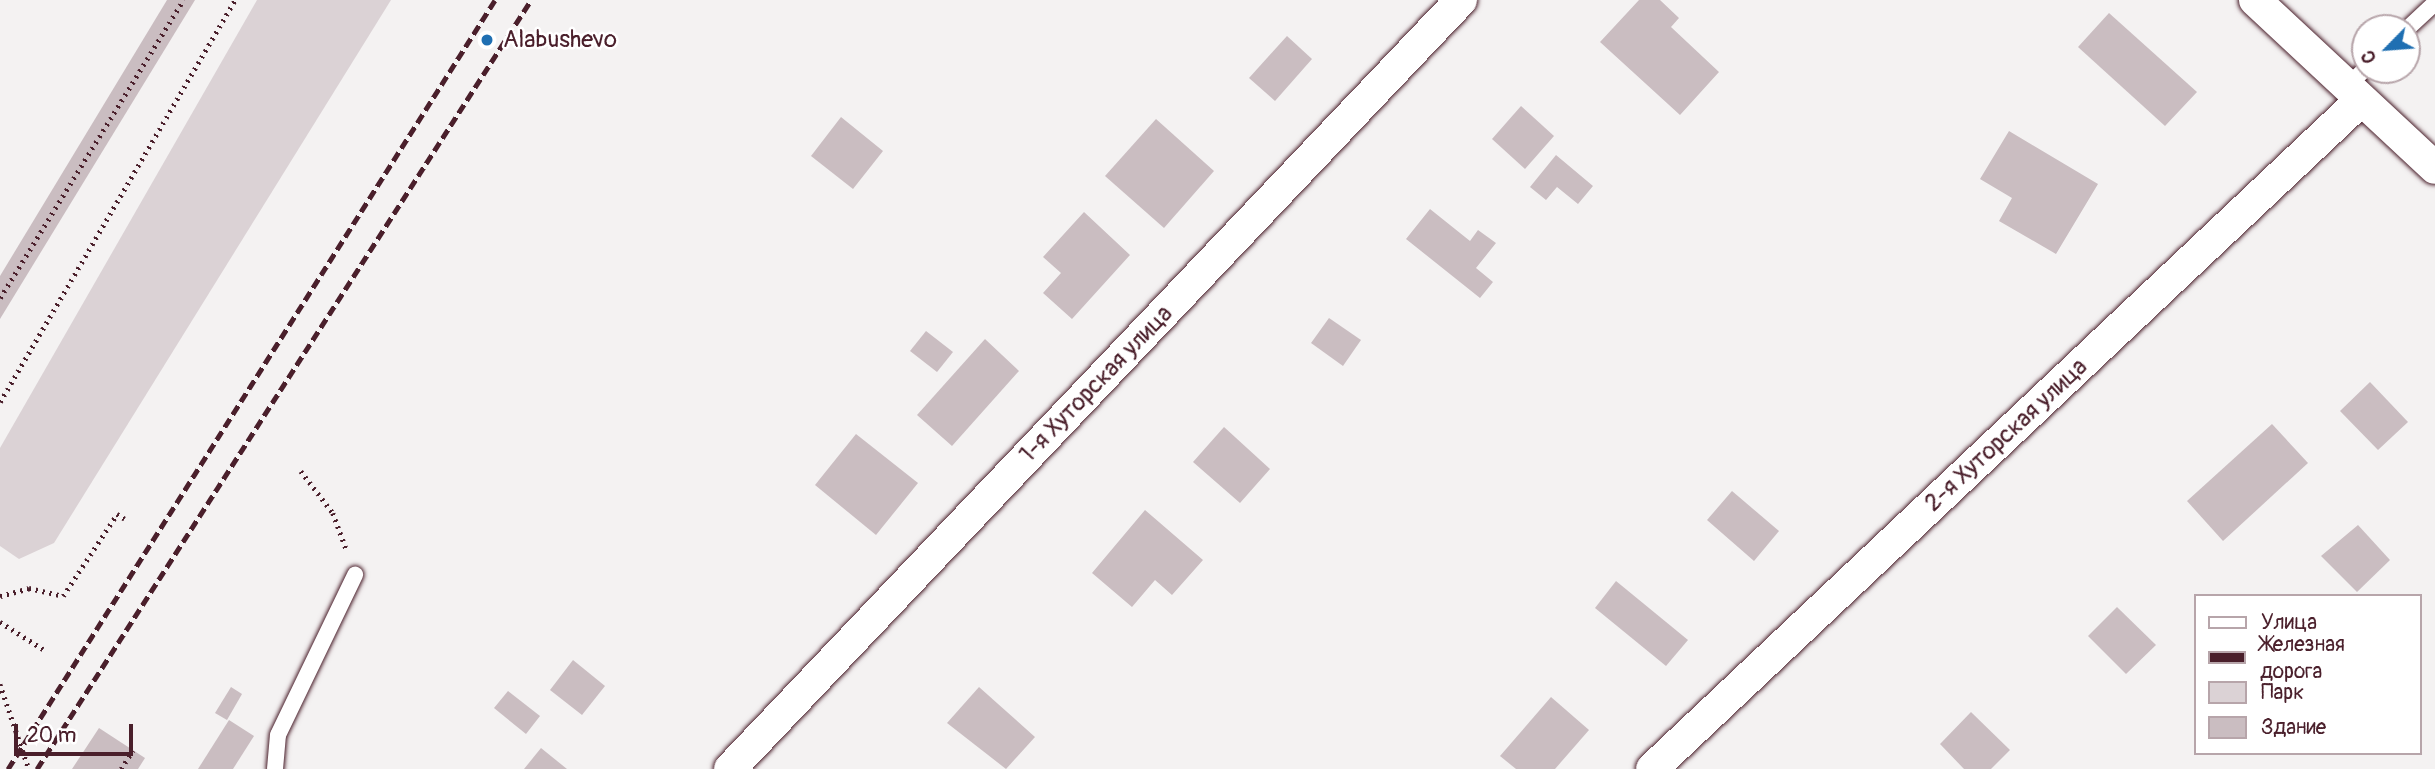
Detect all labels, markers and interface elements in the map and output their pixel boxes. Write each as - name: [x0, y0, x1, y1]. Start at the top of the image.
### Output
- north arrow: [2351, 14, 2421, 84]
- place label: Alabushevo: [503, 26, 617, 54]
- marker: Alabushevo: [477, 30, 497, 50]
- text: С: [2355, 47, 2382, 67]
- street label: 1-я Хуторская улица: [1014, 299, 1178, 469]
- street label: 2-я Хуторская улица: [1919, 352, 2093, 518]
- legend: [2194, 594, 2421, 755]
- text: Улица: [2261, 609, 2317, 636]
- text: Железная дорога: [2260, 631, 2345, 685]
- text: Парк: [2261, 679, 2304, 706]
- scale bar: [18, 710, 136, 754]
- text: Здание: [2261, 714, 2326, 741]
- text: 20 m: [27, 722, 76, 749]

